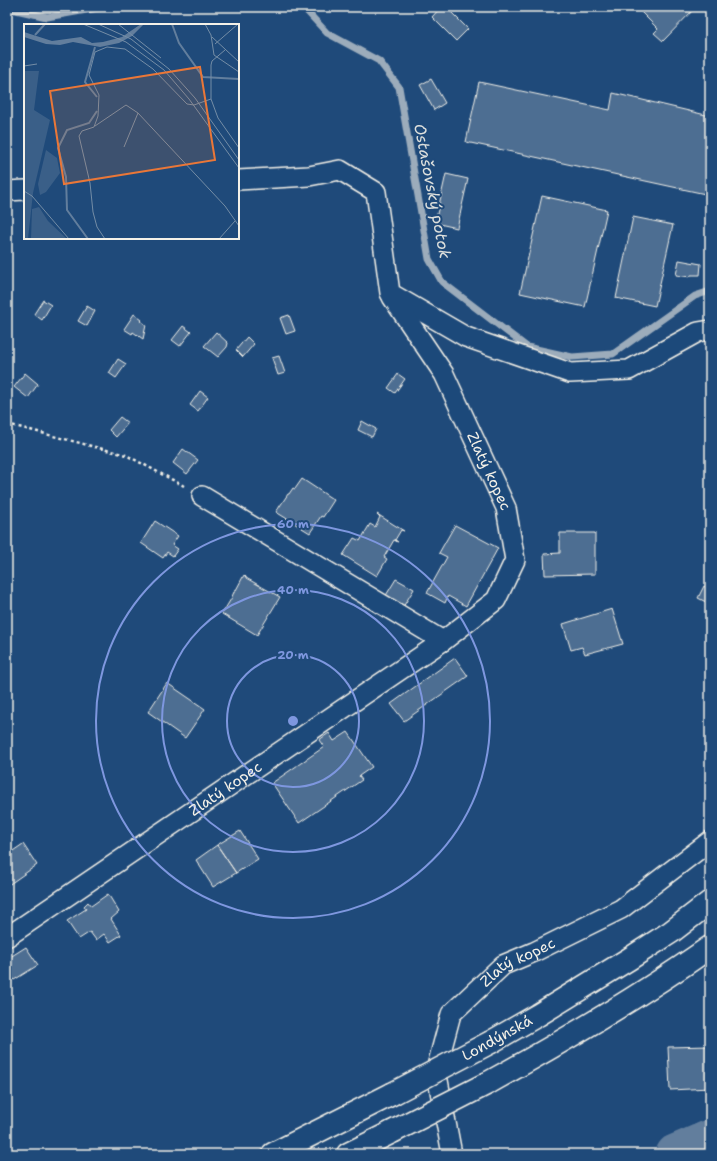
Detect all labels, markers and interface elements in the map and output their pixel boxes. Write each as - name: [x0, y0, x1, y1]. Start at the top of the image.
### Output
- inset map: [24, 24, 239, 239]
- water label: Ostašovský potok: [409, 122, 456, 260]
- street label: Zlatý kopec: [462, 429, 516, 514]
- text: 60 m: [277, 516, 309, 532]
- text: 40 m: [277, 582, 309, 598]
- text: 20 m: [277, 647, 309, 663]
- centre of rings: [286, 714, 300, 728]
- street label: Zlatý kopec: [185, 757, 266, 821]
- street label: Zlatý kopec: [476, 933, 559, 991]
- street label: Londýnská: [458, 1010, 536, 1066]

